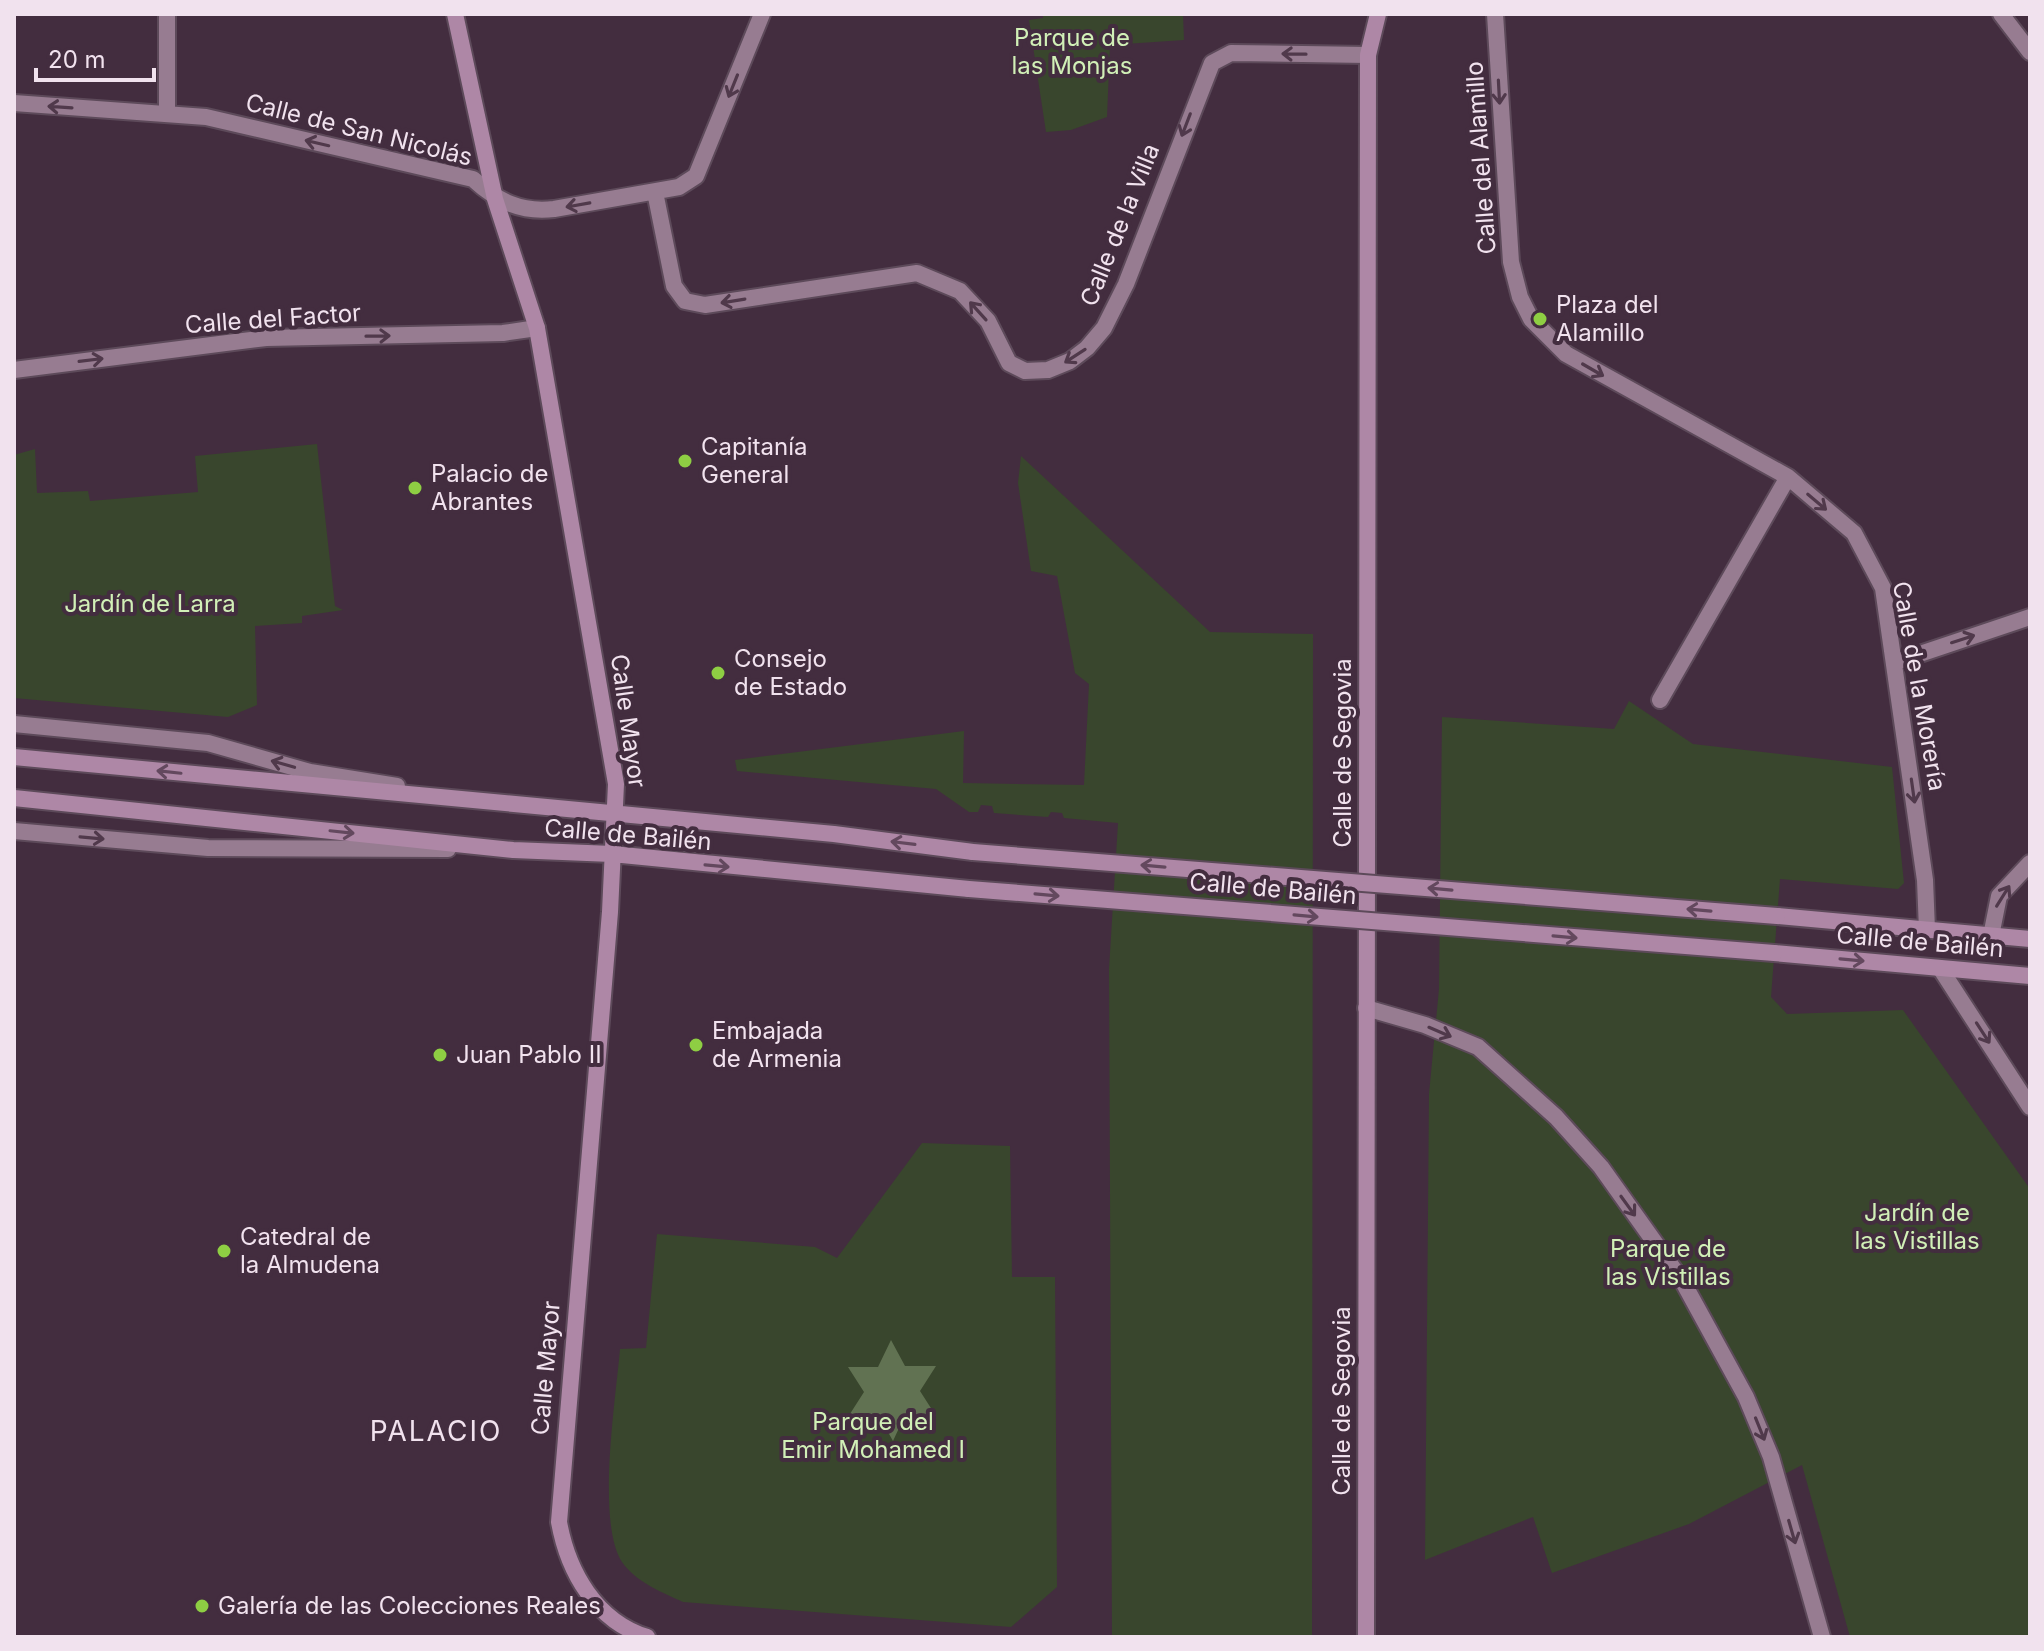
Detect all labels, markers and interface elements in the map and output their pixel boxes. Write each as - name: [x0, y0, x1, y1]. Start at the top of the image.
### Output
- park label: Parque de las Monjas: [1012, 23, 1132, 80]
- scale bar: [36, 32, 154, 82]
- text: 20 m: [48, 45, 106, 74]
- one-way arrow: [1281, 46, 1308, 62]
- street label: Calle del Alamillo: [1459, 61, 1502, 255]
- one-way arrow: [724, 73, 739, 98]
- one-way arrow: [1492, 78, 1507, 105]
- street label: Calle de San Nicolás: [243, 87, 475, 172]
- one-way arrow: [47, 99, 74, 114]
- one-way arrow: [1178, 112, 1192, 137]
- one-way arrow: [304, 135, 330, 150]
- street label: Calle de la Villa: [1074, 139, 1165, 310]
- one-way arrow: [566, 199, 592, 214]
- place label: Plaza del Alamillo: [1556, 290, 1659, 347]
- one-way arrow: [721, 294, 747, 309]
- street label: Calle del Factor: [184, 298, 362, 339]
- one-way arrow: [970, 302, 988, 322]
- marker: Plaza del Alamillo: [1531, 310, 1549, 328]
- one-way arrow: [364, 328, 391, 343]
- one-way arrow: [1064, 348, 1087, 364]
- one-way arrow: [77, 353, 104, 368]
- one-way arrow: [1581, 363, 1605, 378]
- place label: Capitanía General: [701, 432, 807, 489]
- marker: Capitanía General: [676, 452, 694, 470]
- place label: Palacio de Abrantes: [431, 459, 548, 516]
- marker: Palacio de Abrantes: [406, 479, 424, 497]
- one-way arrow: [1806, 493, 1827, 511]
- street label: Calle de la Morería: [1887, 579, 1952, 793]
- park label: Jardín de Larra: [64, 589, 236, 618]
- one-way arrow: [1950, 631, 1975, 646]
- place label: Consejo de Estado: [734, 644, 847, 701]
- street label: Calle Mayor: [605, 652, 652, 790]
- street label: Calle de Segovia: [1328, 658, 1357, 848]
- marker: Consejo de Estado: [709, 664, 727, 682]
- one-way arrow: [271, 756, 296, 770]
- one-way arrow: [156, 765, 183, 780]
- one-way arrow: [1906, 778, 1921, 803]
- street label: Calle de Bailén: [543, 813, 713, 856]
- one-way arrow: [328, 824, 355, 839]
- one-way arrow: [78, 830, 105, 845]
- one-way arrow: [891, 835, 916, 850]
- one-way arrow: [703, 858, 730, 873]
- one-way arrow: [1140, 858, 1167, 873]
- street label: Calle de Bailén: [1188, 867, 1358, 910]
- one-way arrow: [1427, 881, 1454, 896]
- one-way arrow: [1995, 885, 2011, 907]
- one-way arrow: [1033, 888, 1060, 903]
- one-way arrow: [1687, 902, 1713, 917]
- one-way arrow: [1292, 909, 1319, 924]
- street label: Calle de Bailén: [1835, 920, 2005, 963]
- one-way arrow: [1551, 929, 1578, 944]
- one-way arrow: [1838, 953, 1865, 968]
- place label: Embajada de Armenia: [712, 1016, 842, 1073]
- one-way arrow: [1974, 1022, 1991, 1044]
- one-way arrow: [1427, 1025, 1452, 1040]
- marker: Embajada de Armenia: [687, 1036, 705, 1054]
- place label: Juan Pablo II: [456, 1040, 602, 1069]
- marker: Juan Pablo II: [431, 1046, 449, 1064]
- one-way arrow: [1620, 1194, 1636, 1216]
- park label: Jardín de las Vistillas: [1854, 1198, 1980, 1255]
- place label: Catedral de la Almudena: [240, 1222, 380, 1279]
- park label: Parque de las Vistillas: [1605, 1234, 1731, 1291]
- marker: Catedral de la Almudena: [215, 1242, 233, 1260]
- street label: Calle Mayor: [525, 1300, 566, 1436]
- street label: Calle de Segovia: [1327, 1306, 1356, 1496]
- park label: Parque del Emir Mohamed I: [781, 1407, 965, 1464]
- district label: PALACIO: [370, 1414, 502, 1448]
- one-way arrow: [1754, 1416, 1768, 1441]
- one-way arrow: [1786, 1519, 1801, 1545]
- place label: Galería de las Colecciones Reales: [218, 1591, 601, 1620]
- marker: Galería de las Colecciones Reales: [193, 1597, 211, 1615]

